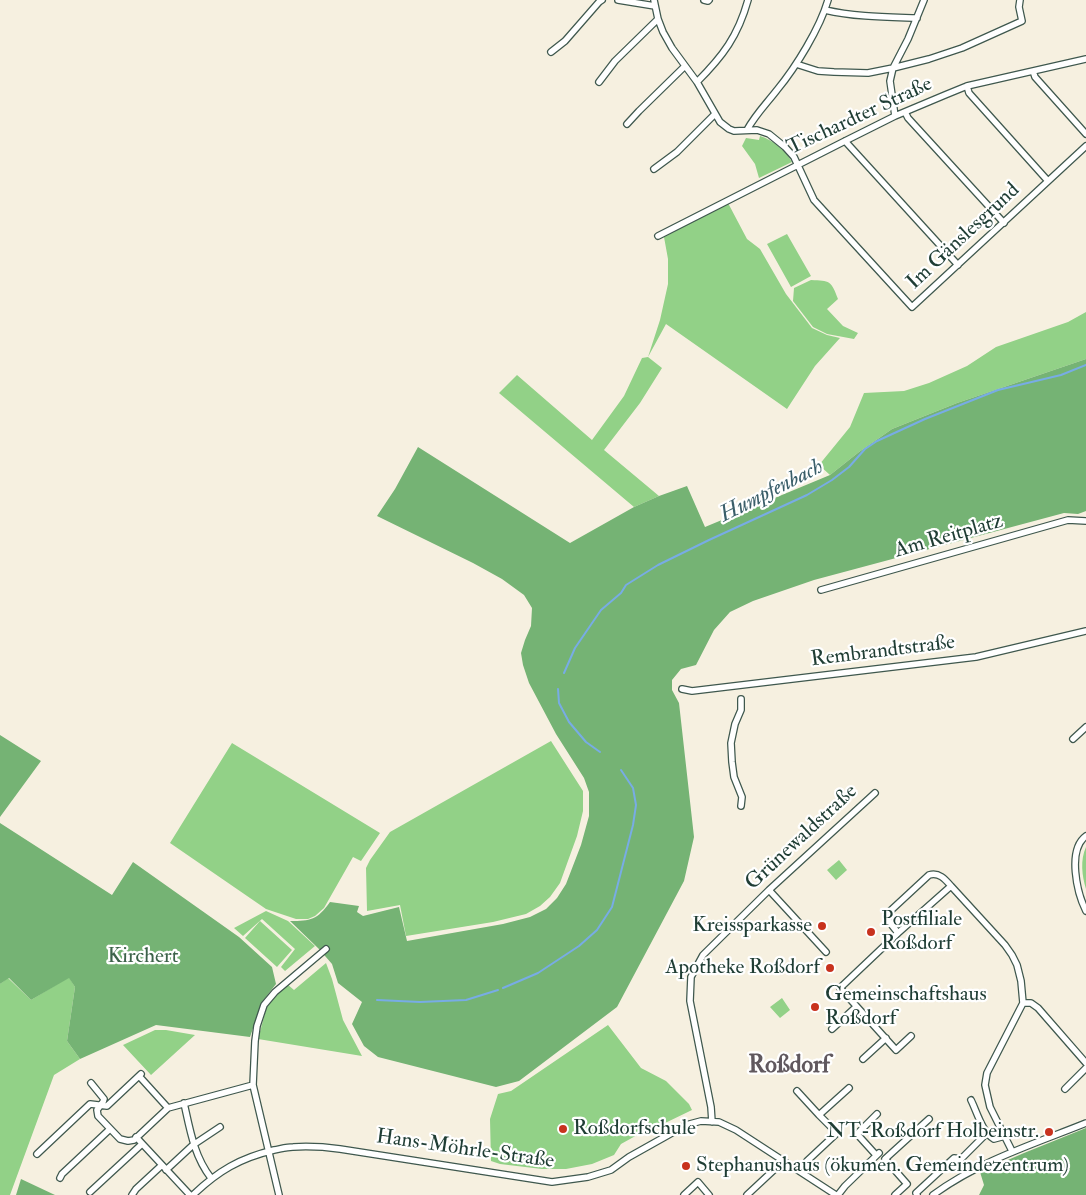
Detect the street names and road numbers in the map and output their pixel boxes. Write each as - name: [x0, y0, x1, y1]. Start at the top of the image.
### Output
- street label: Tischardter Straße: [783, 72, 937, 162]
- street label: Im Gänslesgrund: [902, 178, 1026, 296]
- street label: Am Reitplatz: [892, 510, 1006, 564]
- street label: Rembrandtstraße: [810, 631, 956, 673]
- street label: Grünewaldstraße: [741, 780, 863, 896]
- street label: Hans-Möhrle-Straße: [374, 1125, 556, 1175]

